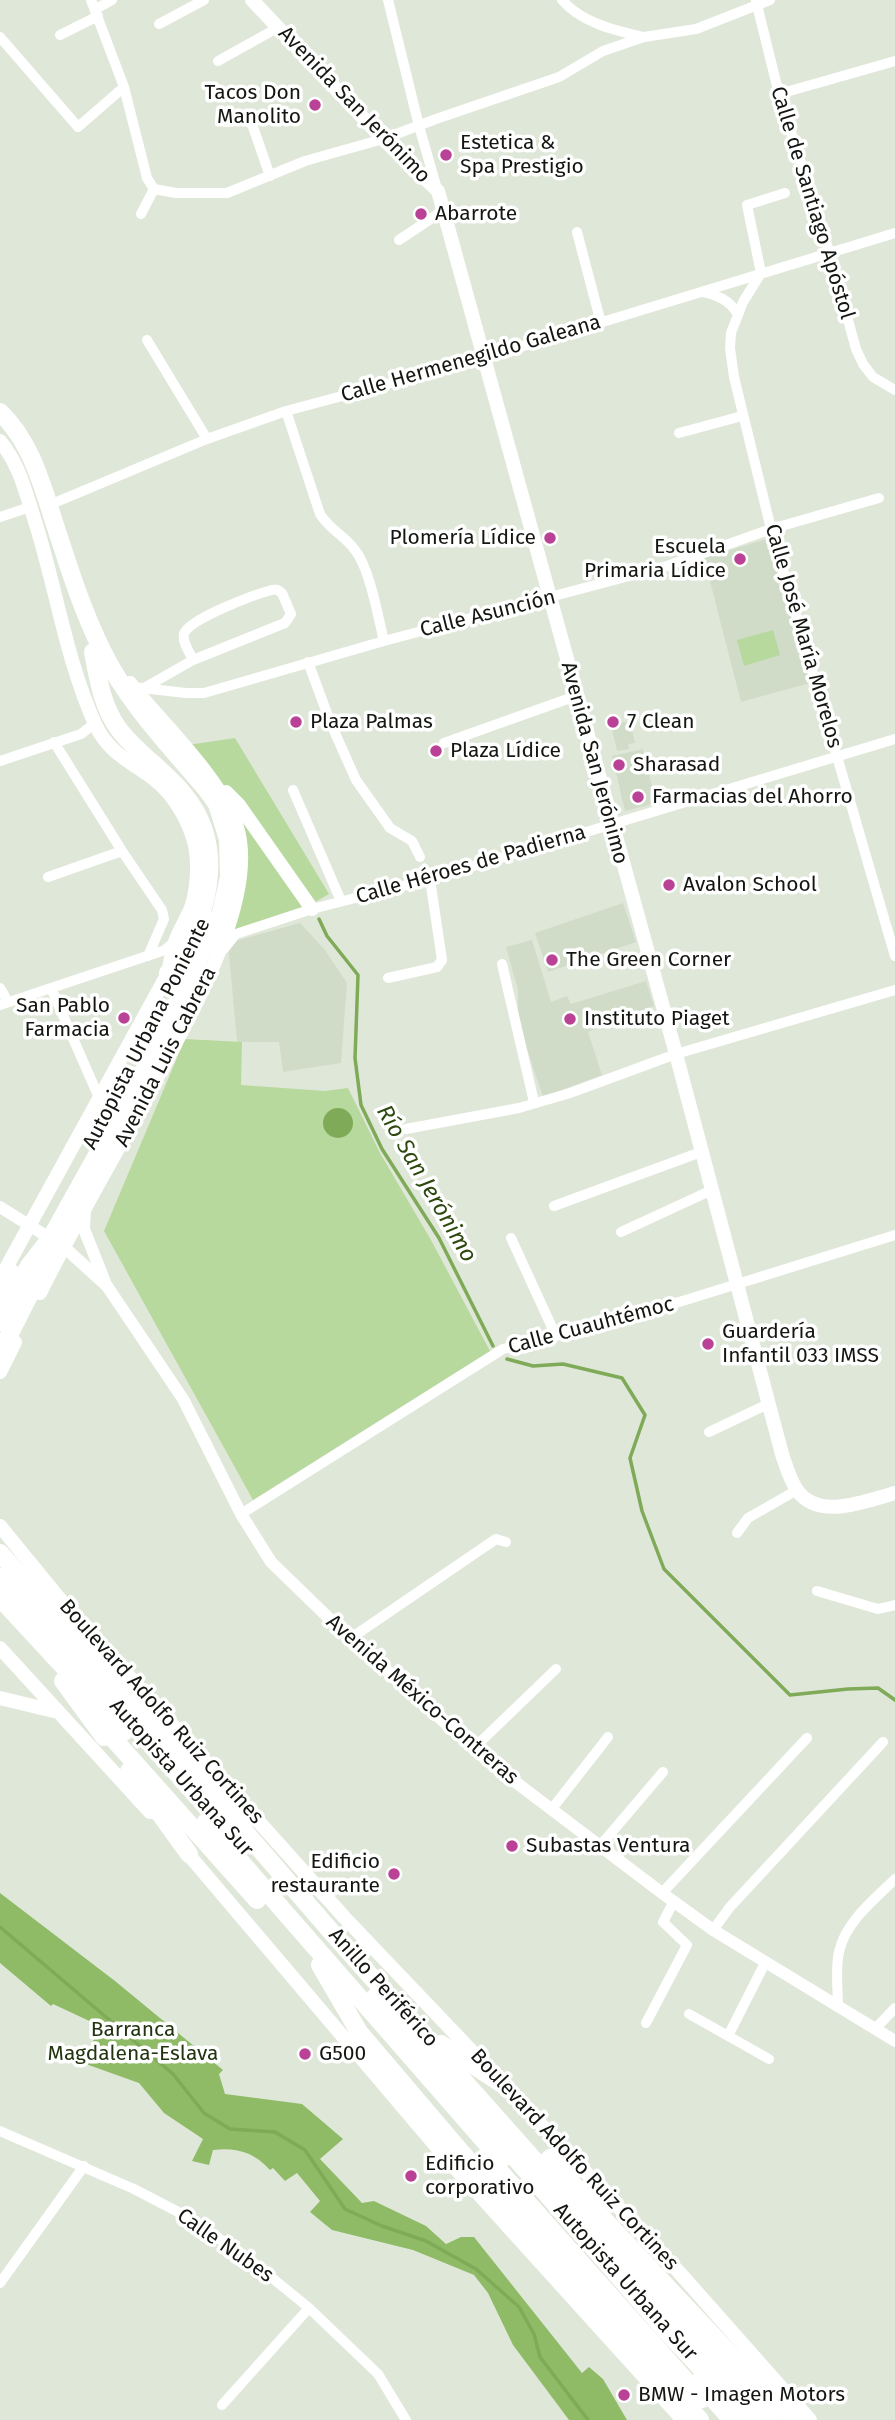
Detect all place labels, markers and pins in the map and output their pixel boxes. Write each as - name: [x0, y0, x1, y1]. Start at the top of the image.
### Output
- place label: Tacos Don Manolito: [204, 80, 301, 130]
- marker: Tacos Don Manolito: [307, 97, 323, 113]
- place label: Estetica & Spa Prestigio: [460, 130, 584, 180]
- marker: Estetica & Spa Prestigio: [438, 147, 454, 163]
- place label: Abarrote: [435, 201, 517, 227]
- marker: Abarrote: [413, 206, 429, 222]
- place label: Plomería Lídice: [390, 525, 536, 551]
- marker: Plomería Lídice: [542, 530, 558, 546]
- place label: Escuela Primaria Lídice: [584, 534, 726, 584]
- marker: Escuela Primaria Lídice: [732, 551, 748, 567]
- place label: Plaza Palmas: [310, 709, 433, 735]
- place label: 7 Clean: [627, 709, 694, 735]
- marker: Plaza Palmas: [288, 714, 304, 730]
- marker: 7 Clean: [605, 714, 621, 730]
- place label: Plaza Lídice: [450, 738, 561, 764]
- marker: Plaza Lídice: [428, 743, 444, 759]
- place label: Sharasad: [633, 752, 720, 778]
- marker: Sharasad: [611, 757, 627, 773]
- place label: Farmacias del Ahorro: [652, 784, 853, 810]
- marker: Farmacias del Ahorro: [630, 789, 646, 805]
- place label: Avalon School: [683, 872, 817, 898]
- marker: Avalon School: [661, 877, 677, 893]
- place label: The Green Corner: [566, 947, 731, 973]
- marker: The Green Corner: [544, 952, 560, 968]
- place label: San Pablo Farmacia: [16, 993, 110, 1043]
- place label: Instituto Piaget: [584, 1006, 730, 1032]
- marker: San Pablo Farmacia: [116, 1010, 132, 1026]
- marker: Instituto Piaget: [562, 1011, 578, 1027]
- place label: Guardería Infantil 033 IMSS: [722, 1319, 879, 1369]
- marker: Guardería Infantil 033 IMSS: [700, 1336, 716, 1352]
- place label: Subastas Ventura: [526, 1833, 690, 1859]
- marker: Subastas Ventura: [504, 1838, 520, 1854]
- place label: Edificio restaurante: [270, 1849, 380, 1899]
- marker: Edificio restaurante: [386, 1866, 402, 1882]
- place label: G500: [319, 2041, 366, 2067]
- marker: G500: [297, 2046, 313, 2062]
- place label: Edificio corporativo: [425, 2151, 535, 2201]
- marker: Edificio corporativo: [403, 2168, 419, 2184]
- place label: BMW - Imagen Motors: [638, 2382, 845, 2408]
- marker: BMW - Imagen Motors: [616, 2387, 632, 2403]

